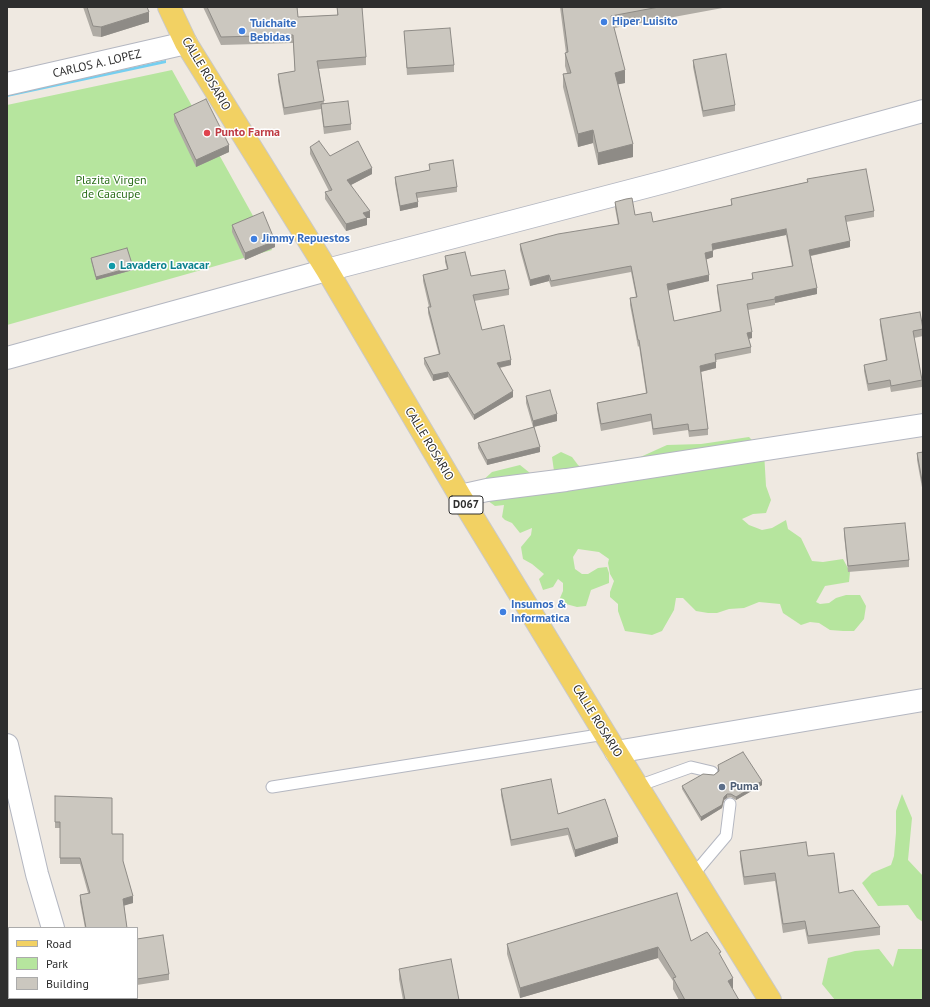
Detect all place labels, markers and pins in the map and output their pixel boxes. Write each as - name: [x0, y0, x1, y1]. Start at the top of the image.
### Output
- place label: Hiper Luisito: [612, 15, 678, 29]
- place label: Tuichaite Bebidas: [250, 17, 296, 45]
- marker: Hiper Luisito: [599, 17, 609, 27]
- marker: Tuichaite Bebidas: [237, 26, 247, 36]
- place label: Punto Farma: [215, 126, 280, 140]
- marker: Punto Farma: [202, 128, 212, 138]
- place label: Jimmy Repuestos: [262, 232, 350, 246]
- marker: Jimmy Repuestos: [249, 234, 259, 244]
- place label: Lavadero Lavacar: [120, 259, 209, 273]
- marker: Lavadero Lavacar: [107, 261, 117, 271]
- place label: Insumos & Informatica: [511, 598, 570, 626]
- marker: Insumos & Informatica: [498, 607, 508, 617]
- place label: Puma: [730, 780, 759, 794]
- marker: Puma: [717, 782, 727, 792]

